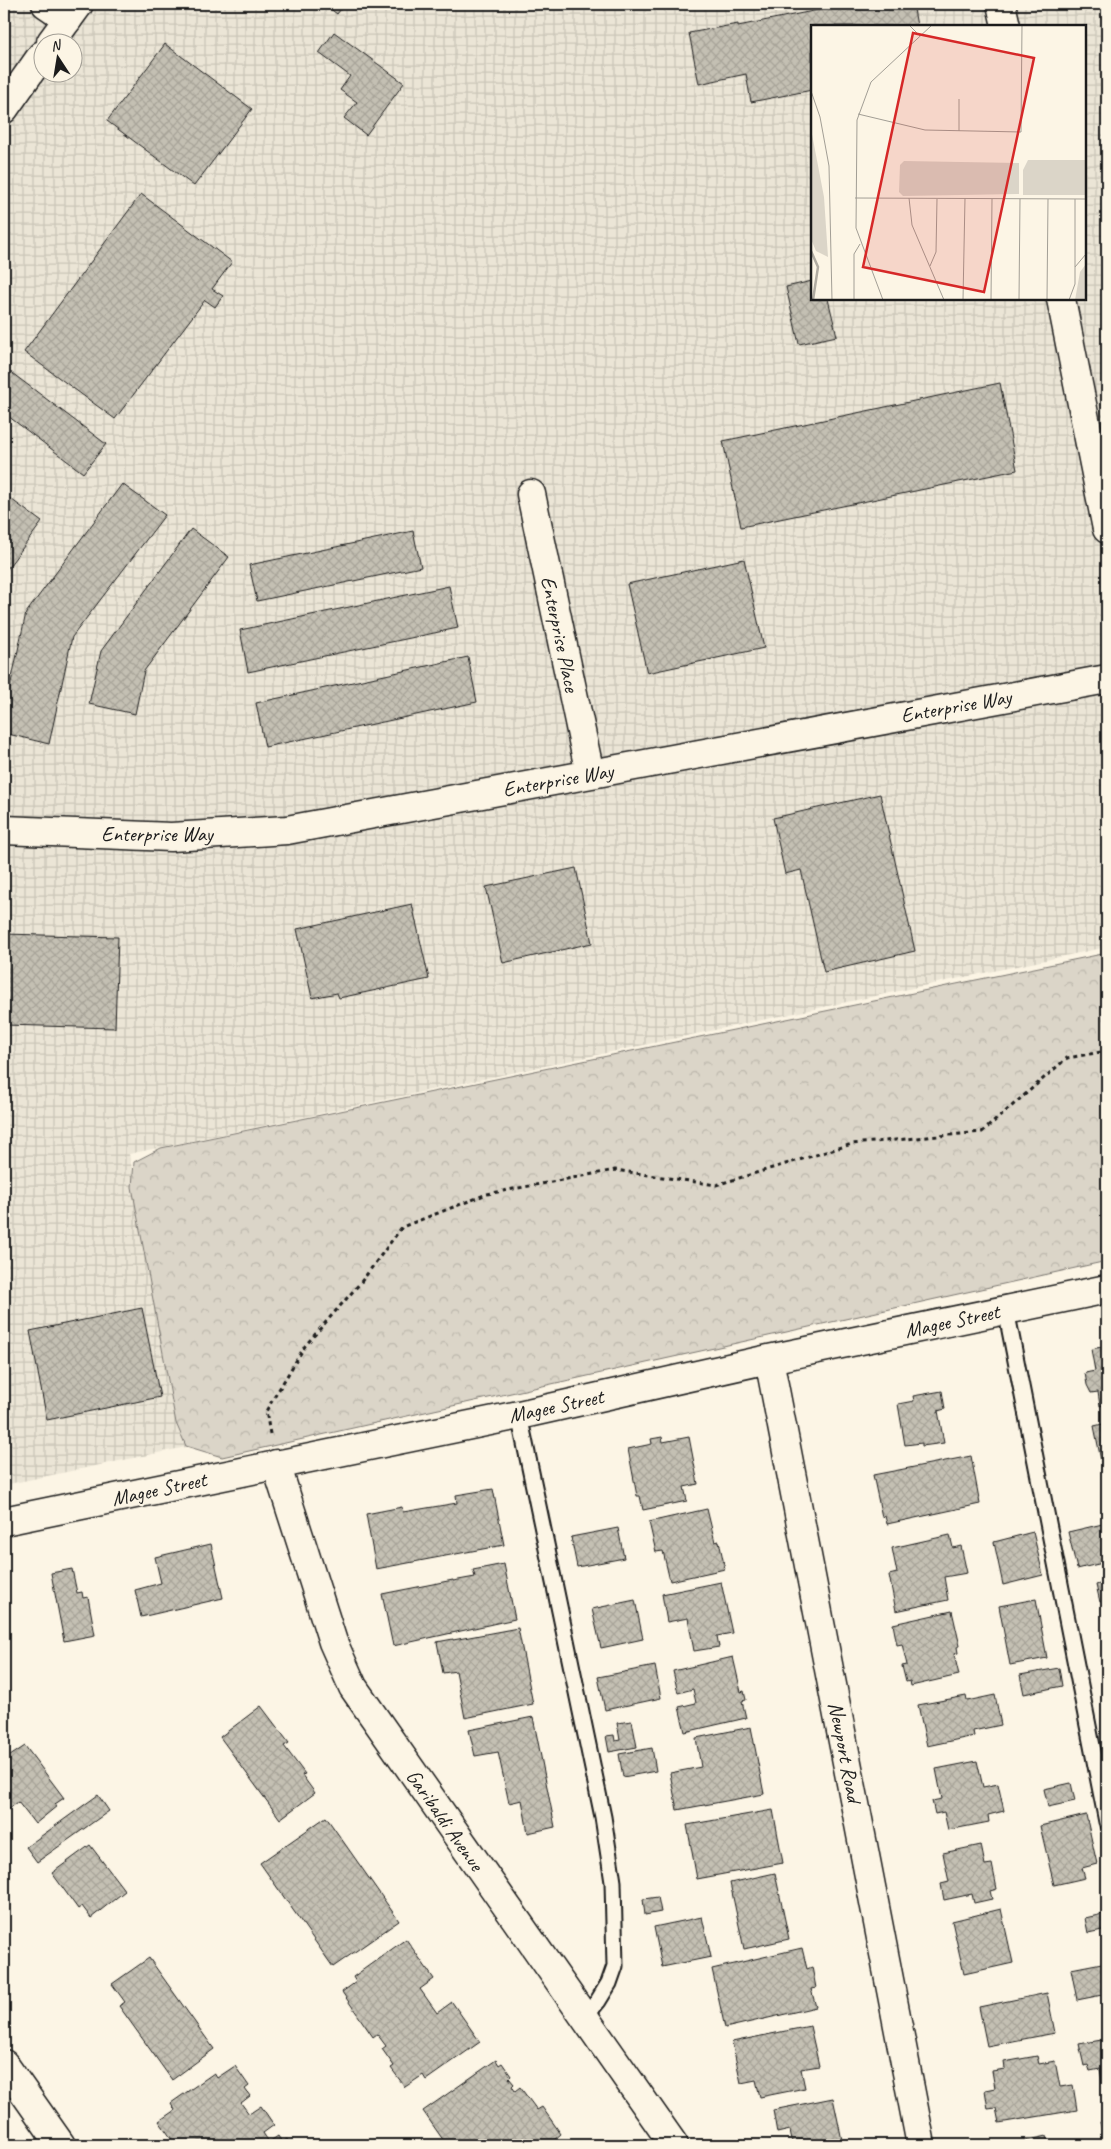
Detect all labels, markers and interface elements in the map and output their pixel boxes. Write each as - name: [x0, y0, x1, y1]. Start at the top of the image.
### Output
- inset map: [811, 25, 1086, 300]
- north arrow: [32, 32, 82, 82]
- text: N: [49, 36, 64, 55]
- street label: Enterprise Place: [535, 574, 585, 695]
- street label: Enterprise Way: [899, 683, 1015, 728]
- street label: Enterprise Way: [501, 757, 617, 802]
- street label: Enterprise Way: [101, 821, 215, 847]
- street label: Magee Street: [902, 1298, 1004, 1344]
- street label: Magee Street: [506, 1383, 608, 1429]
- street label: Magee Street: [109, 1466, 211, 1512]
- street label: Newport Road: [823, 1700, 868, 1808]
- street label: Garibaldi Avenue: [401, 1764, 491, 1877]

